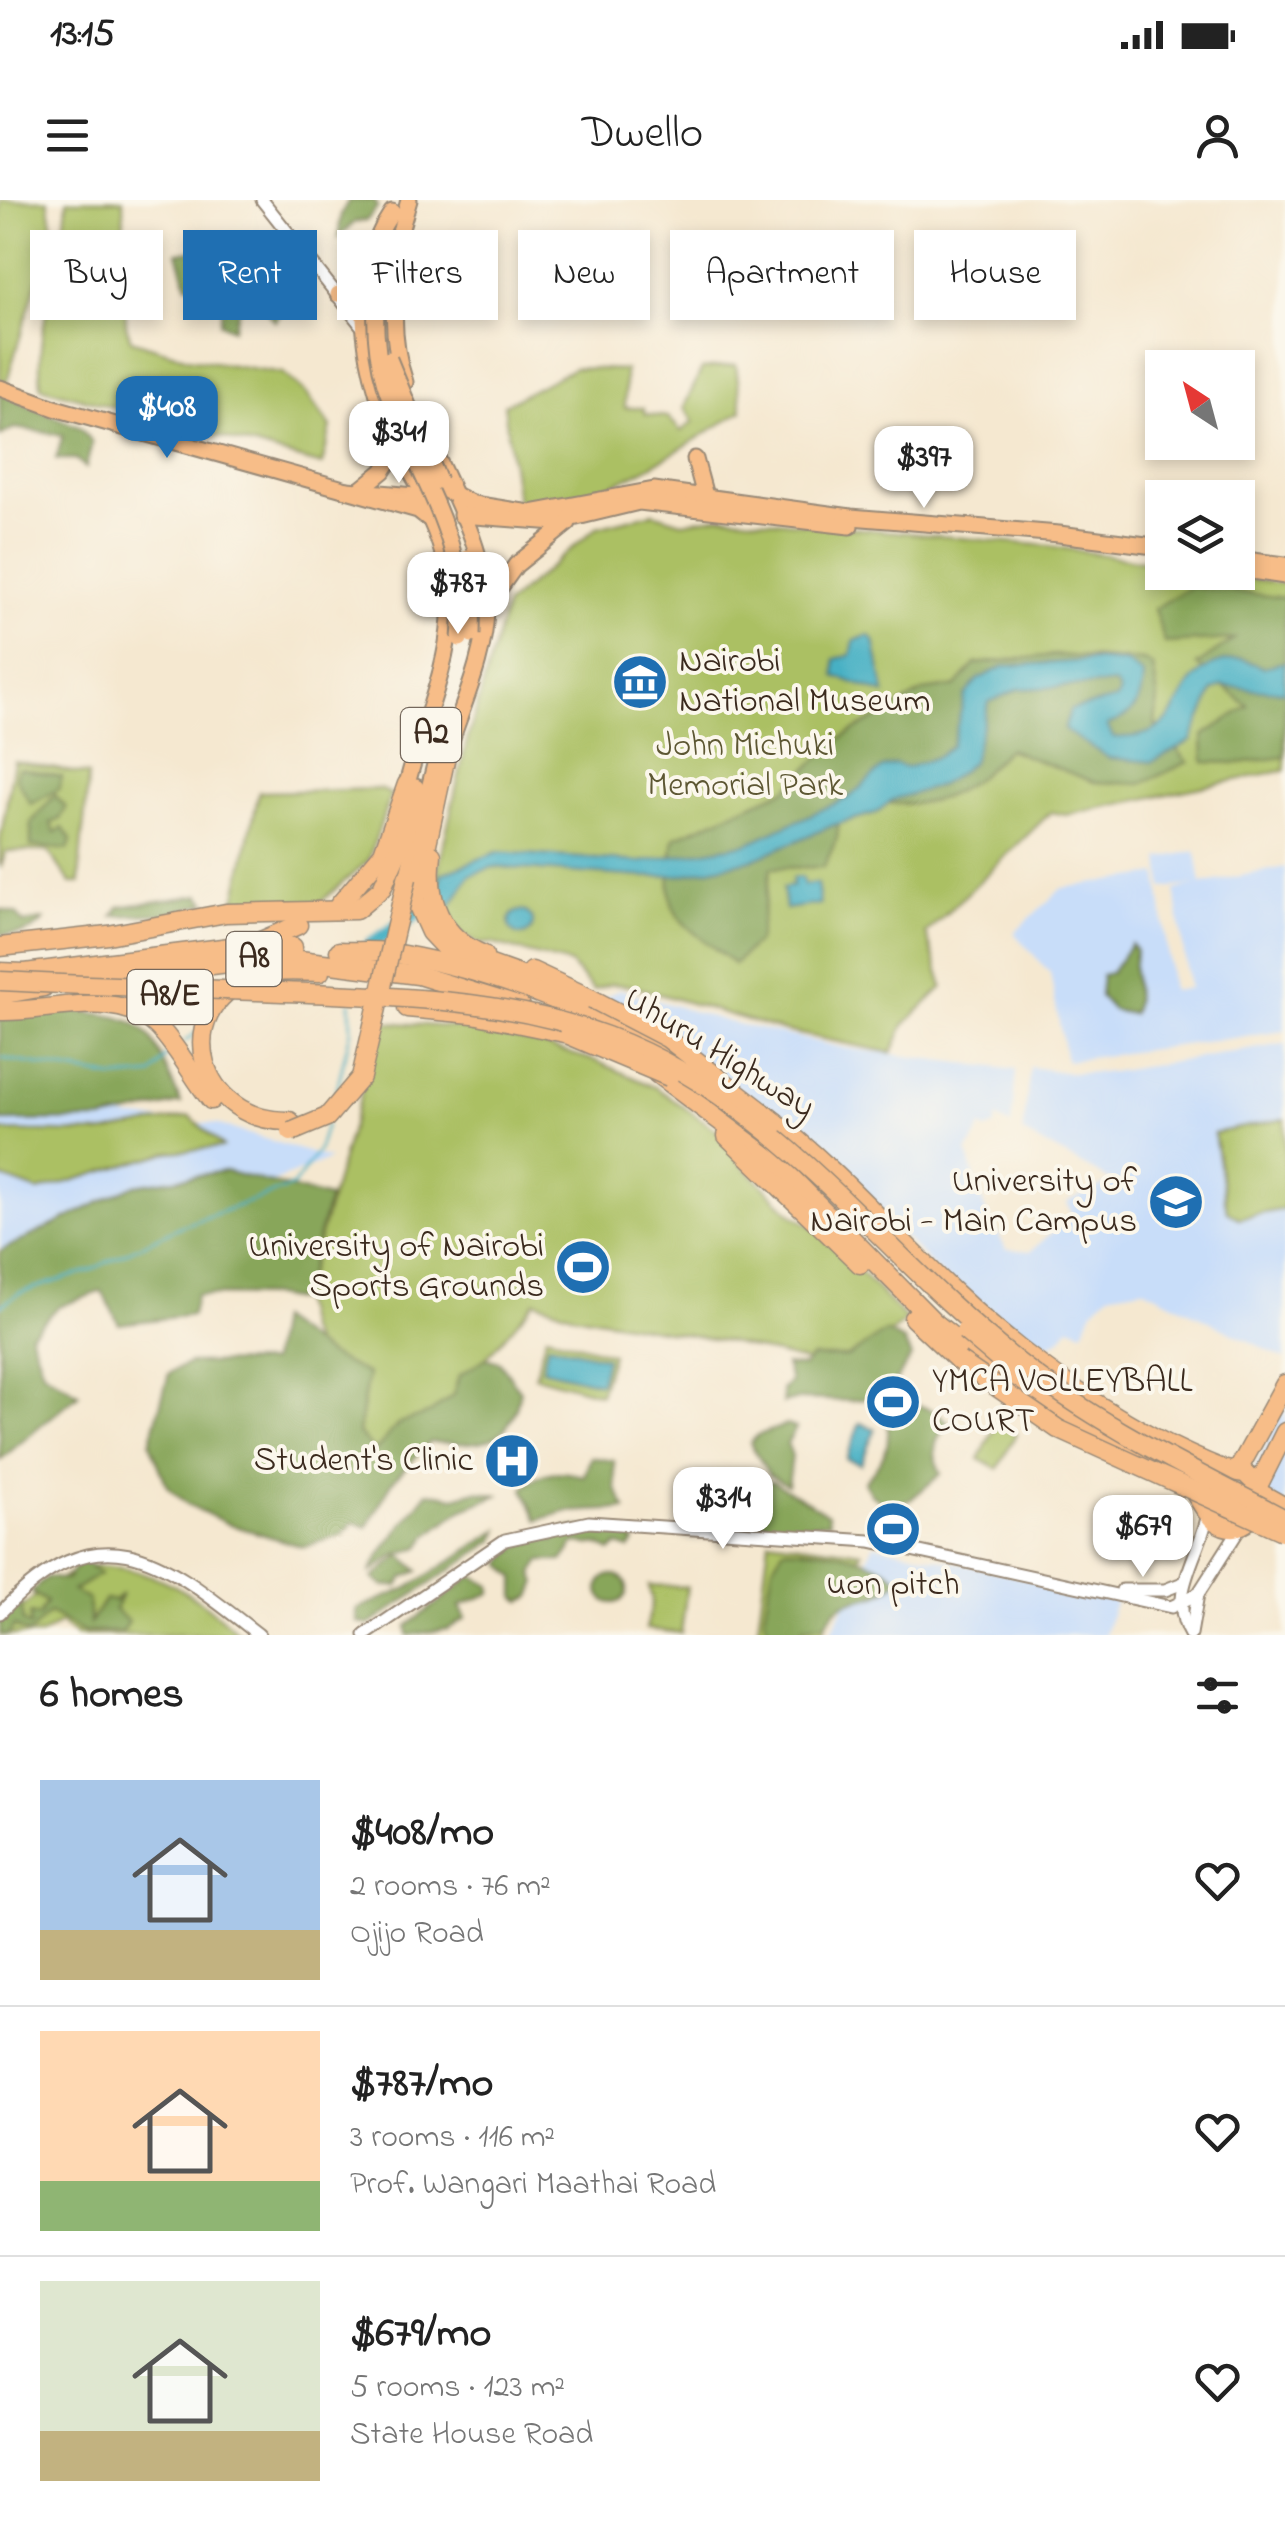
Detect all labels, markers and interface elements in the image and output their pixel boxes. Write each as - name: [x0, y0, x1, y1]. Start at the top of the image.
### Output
- text: 13:15: [50, 7, 115, 63]
- text: Dwello: [582, 102, 703, 168]
- icon: menu: [40, 108, 95, 163]
- icon: person: [1190, 108, 1245, 163]
- chip: Buy: [30, 230, 163, 320]
- chip: Rent: [183, 230, 317, 320]
- chip: Filters: [337, 230, 498, 320]
- chip: New: [518, 230, 650, 320]
- chip: Apartment: [670, 230, 894, 320]
- chip: House: [914, 230, 1076, 320]
- north arrow: [1145, 350, 1255, 460]
- map controls: [1145, 350, 1255, 590]
- pin: $408: [108, 376, 226, 461]
- text: $408: [138, 385, 196, 432]
- pin: $341: [340, 401, 458, 486]
- text: $341: [371, 410, 427, 457]
- pin: $397: [865, 426, 983, 511]
- text: $397: [896, 435, 952, 482]
- button: layers: [1145, 480, 1255, 590]
- pin: $787: [399, 552, 517, 637]
- text: $787: [429, 561, 487, 608]
- place label: Nairobi National Museum: [679, 637, 930, 728]
- museum icon: Nairobi National Museum: [610, 652, 670, 712]
- road number: A2: [401, 708, 461, 762]
- park label: John Michuki Memorial Park: [647, 721, 844, 812]
- road number: A8: [226, 932, 282, 986]
- road number: A8/E: [128, 970, 212, 1024]
- street label: Uhuru Highway: [613, 975, 825, 1133]
- place label: University of Nairobi - Main Campus: [810, 1157, 1138, 1248]
- school or university icon: University of Nairobi - Main Campus: [1146, 1172, 1206, 1232]
- place label: University of Nairobi Sports Grounds: [248, 1222, 544, 1313]
- sports icon: University of Nairobi Sports Grounds: [553, 1237, 613, 1297]
- place label: YMCA VOLLEYBALL COURT: [932, 1357, 1193, 1448]
- sports icon: YMCA VOLLEYBALL COURT: [863, 1372, 923, 1432]
- hospital icon: Student's Clinic: [482, 1431, 542, 1491]
- place label: Student's Clinic: [254, 1436, 473, 1487]
- pin: $314: [664, 1467, 782, 1552]
- text: $314: [695, 1476, 751, 1523]
- pin: $679: [1084, 1495, 1202, 1580]
- sports icon: uon pitch: [863, 1499, 923, 1559]
- text: $679: [1115, 1504, 1171, 1551]
- place label: uon pitch: [826, 1560, 960, 1611]
- text: 6 homes: [40, 1665, 184, 1726]
- icon: filters: [1190, 1668, 1245, 1723]
- text: $408/mo: [350, 1803, 494, 1864]
- icon: home: [120, 1820, 240, 1940]
- icon: heart: [1190, 1853, 1245, 1908]
- text: 2 rooms · 76 m²: [350, 1864, 551, 1911]
- text: Ojijo Road: [350, 1911, 484, 1958]
- text: $787/mo: [350, 2054, 493, 2115]
- icon: home: [120, 2071, 240, 2191]
- icon: heart: [1190, 2104, 1245, 2159]
- text: 3 rooms · 116 m²: [350, 2115, 555, 2162]
- text: Prof. Wangari Maathai Road: [350, 2162, 716, 2209]
- text: $679/mo: [350, 2304, 491, 2365]
- icon: home: [120, 2321, 240, 2441]
- icon: heart: [1190, 2354, 1245, 2409]
- text: 5 rooms · 123 m²: [350, 2365, 565, 2412]
- text: State House Road: [350, 2412, 593, 2459]

